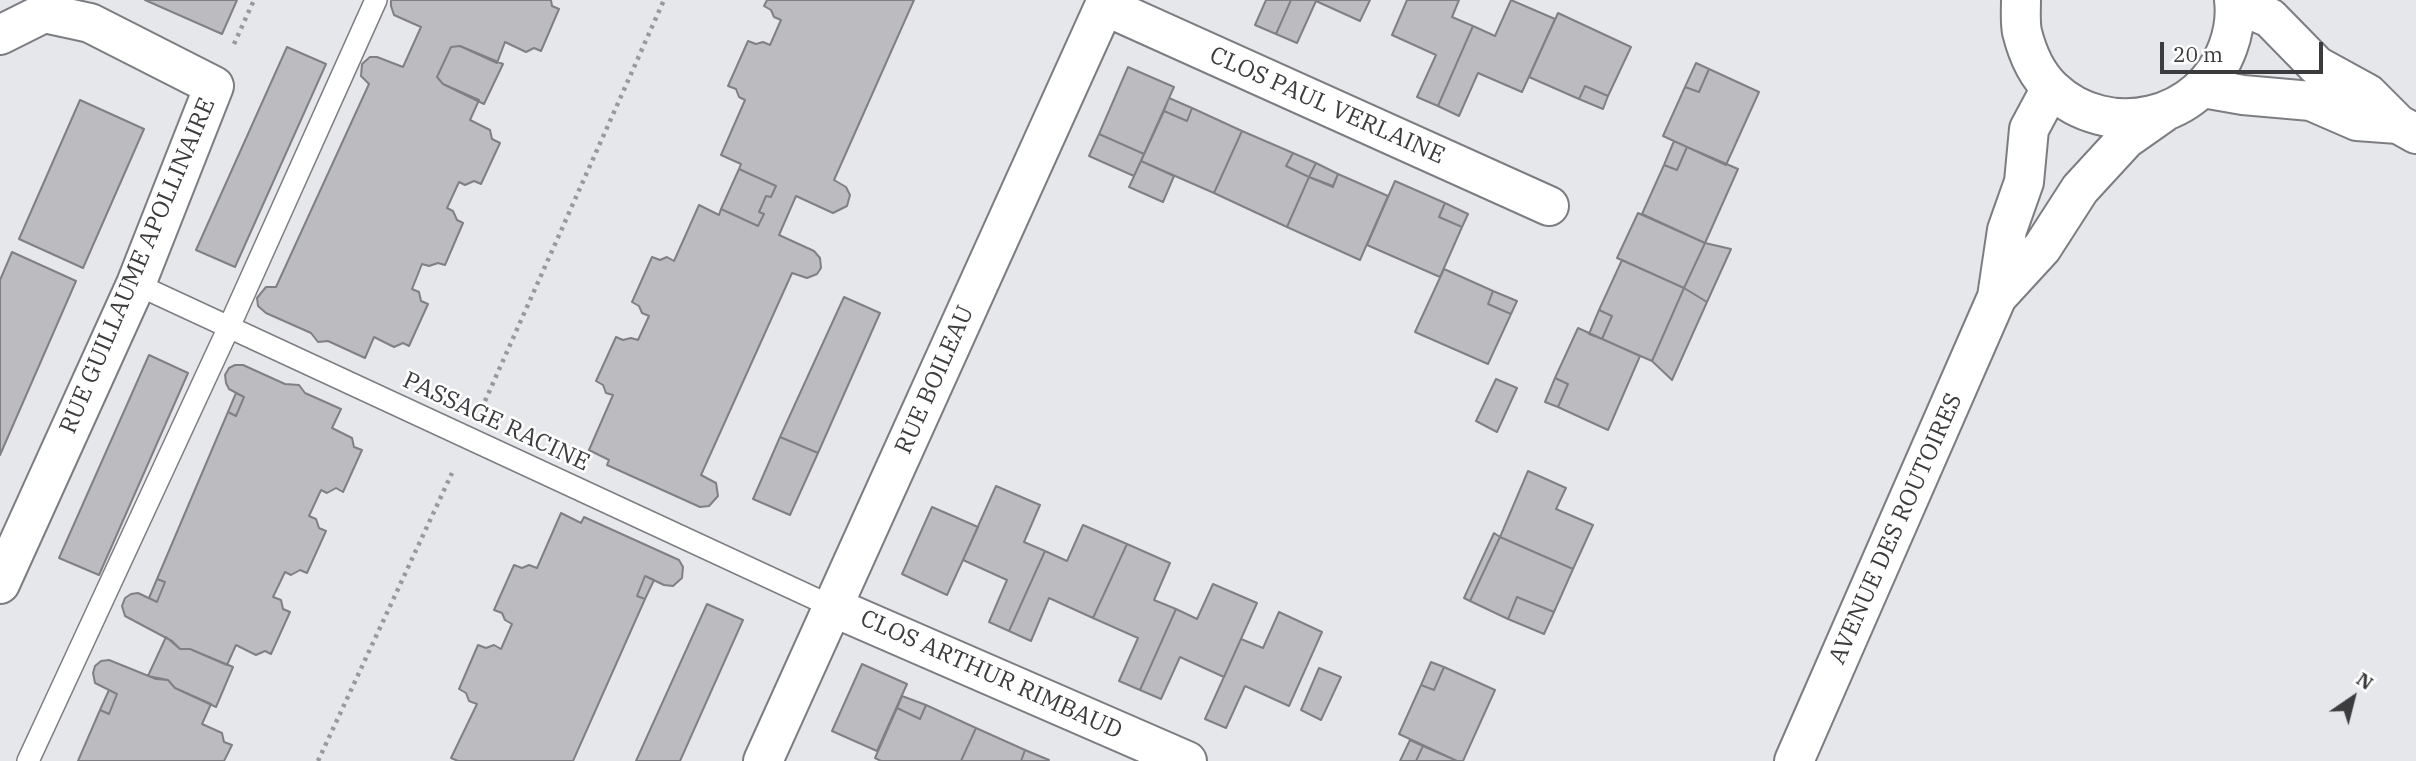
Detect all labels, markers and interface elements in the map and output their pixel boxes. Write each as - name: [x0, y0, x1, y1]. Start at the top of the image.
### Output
- scale bar: [2164, 28, 2327, 72]
- text: 20 m: [2173, 40, 2223, 68]
- street label: CLOS PAUL VERLAINE: [1205, 41, 1449, 171]
- street label: RUE GUILLAUME APOLLINAIRE: [54, 94, 222, 438]
- street label: RUE BOILEAU: [889, 301, 981, 459]
- street label: PASSAGE RACINE: [398, 366, 594, 478]
- street label: AVENUE DES ROUTOIRES: [1823, 389, 1969, 669]
- street label: CLOS ARTHUR RIMBAUD: [856, 604, 1126, 746]
- north arrow: [2318, 663, 2388, 733]
- text: N: [2352, 667, 2378, 695]

